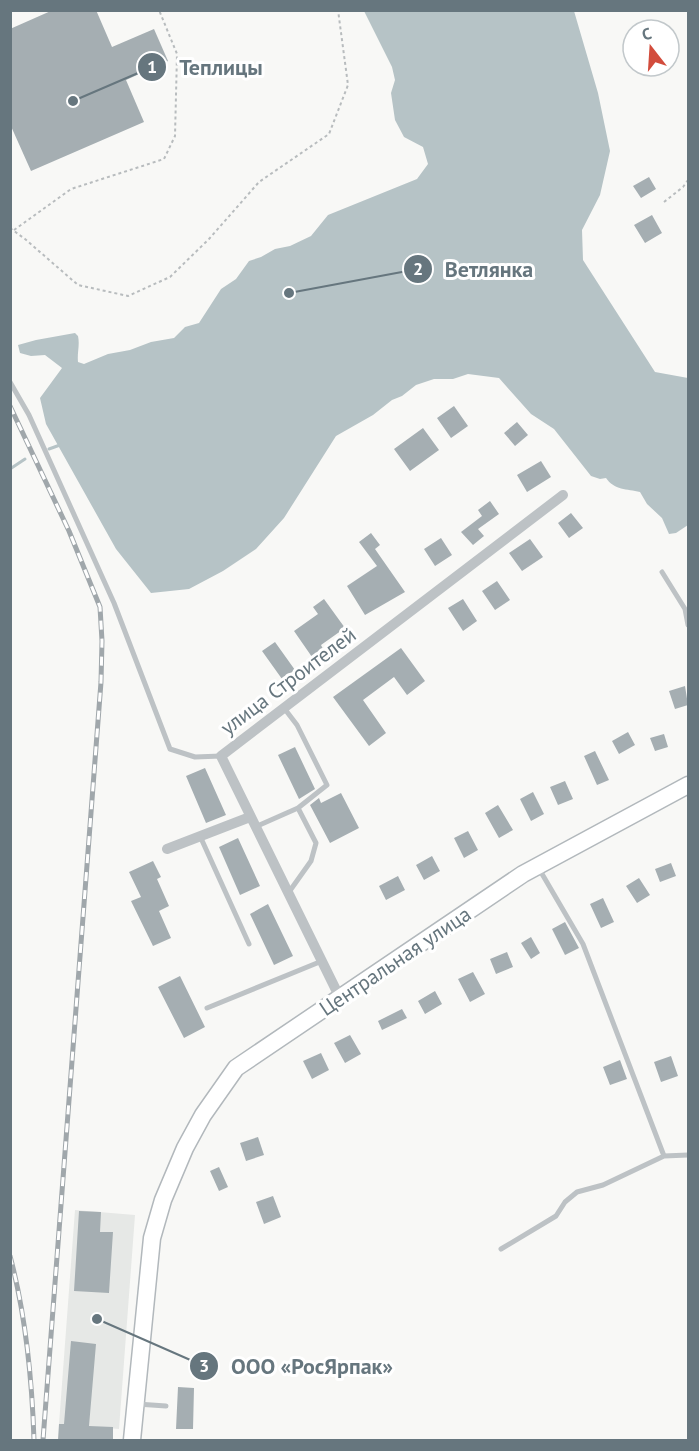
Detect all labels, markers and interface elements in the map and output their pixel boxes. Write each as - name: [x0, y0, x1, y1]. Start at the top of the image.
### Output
- north arrow: [621, 18, 681, 78]
- text: С: [639, 23, 654, 45]
- callout: Теплицы: [137, 47, 275, 87]
- text: Теплицы: [179, 53, 263, 81]
- text: 1: [147, 55, 157, 78]
- callout: Ветлянка: [403, 249, 546, 289]
- text: Ветлянка: [445, 255, 533, 283]
- text: 2: [413, 257, 423, 280]
- street label: улица Строителей: [215, 621, 361, 741]
- street label: Центральная улица: [314, 900, 476, 1022]
- callout: ООО «РосЯрпак»: [189, 1346, 405, 1386]
- text: ООО «РосЯрпак»: [231, 1352, 393, 1380]
- text: 3: [199, 1354, 209, 1377]

